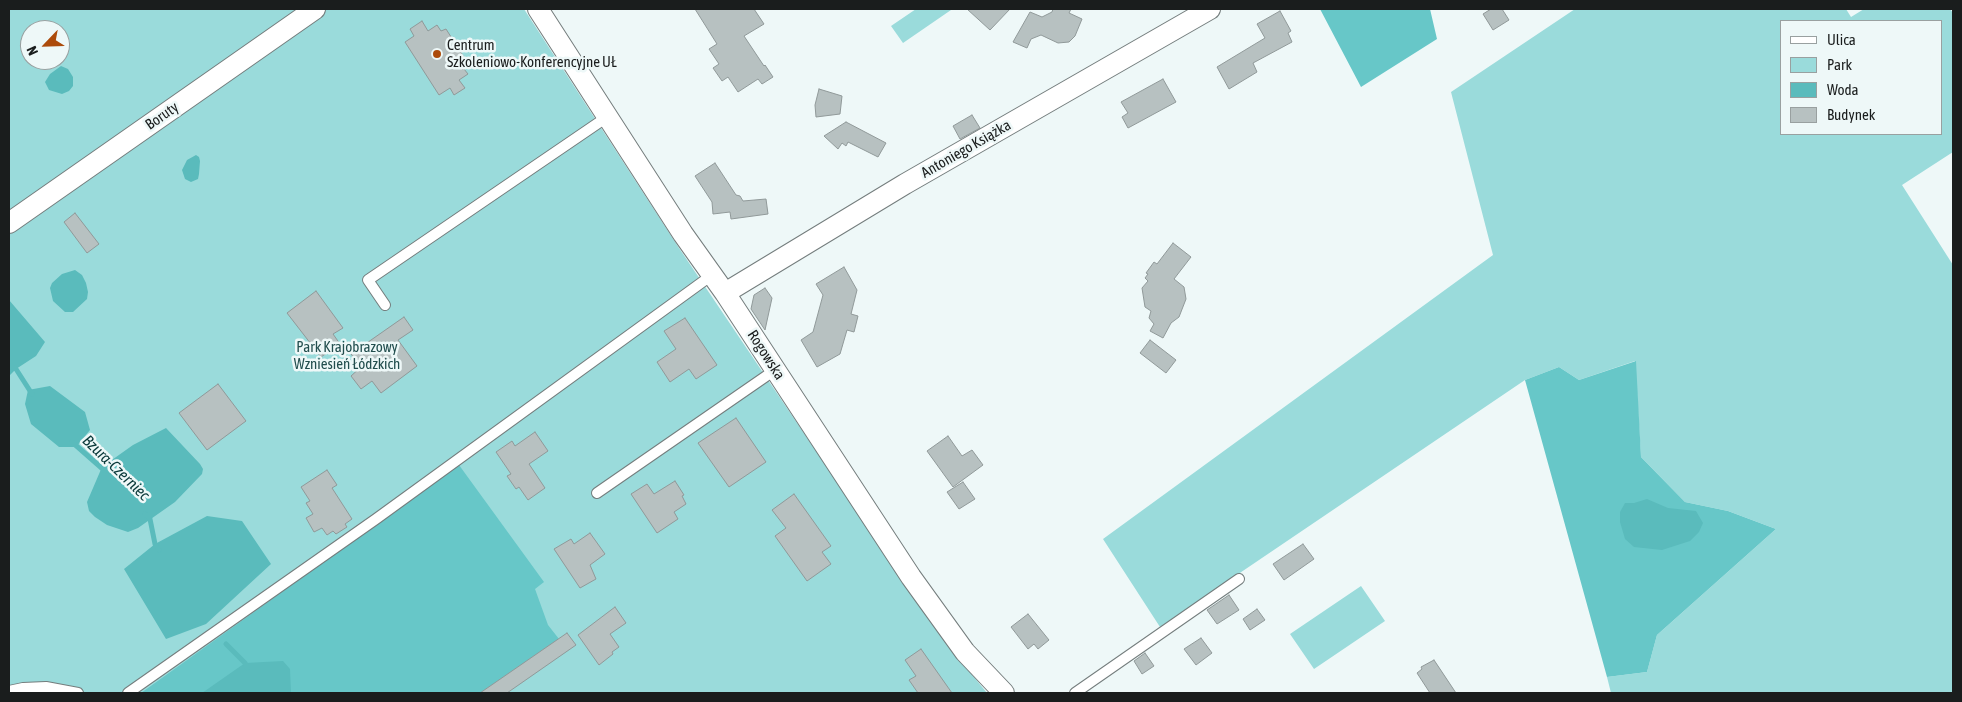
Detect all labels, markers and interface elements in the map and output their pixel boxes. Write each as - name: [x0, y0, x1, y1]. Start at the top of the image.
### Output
- north arrow: [20, 20, 70, 70]
- legend: [1780, 20, 1942, 135]
- text: Ulica: [1827, 31, 1856, 48]
- place label: Centrum Szkoleniowo-Konferencyjne UŁ: [447, 36, 617, 71]
- text: N: [23, 44, 41, 58]
- marker: Centrum Szkoleniowo-Konferencyjne UŁ: [431, 48, 443, 60]
- text: Park: [1827, 56, 1852, 73]
- text: Woda: [1827, 81, 1859, 98]
- street label: Boruty: [142, 98, 182, 134]
- text: Budynek: [1827, 106, 1875, 123]
- street label: Antoniego Książka: [918, 116, 1014, 182]
- street label: Rogowska: [743, 327, 789, 383]
- park label: Park Krajobrazowy Wzniesień Łódzkich: [294, 338, 400, 373]
- water label: Bzura-Czerniec: [78, 431, 154, 505]

